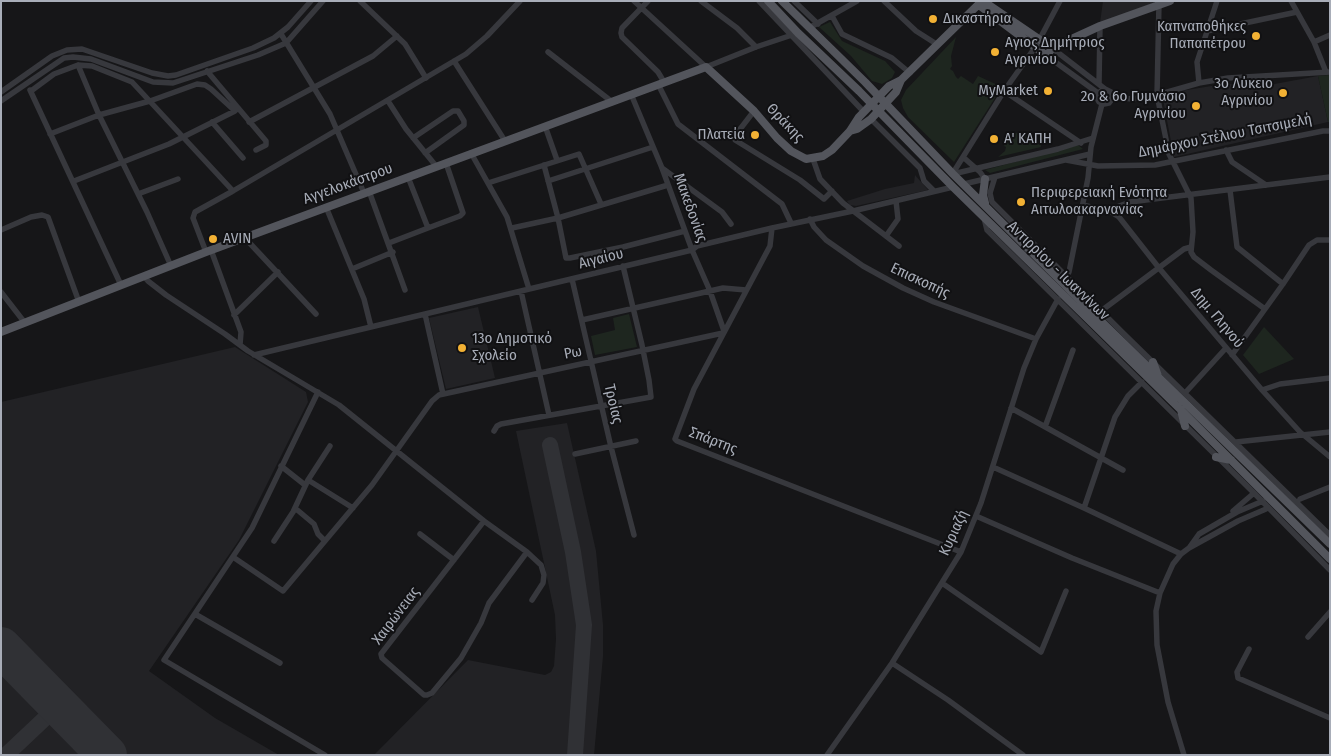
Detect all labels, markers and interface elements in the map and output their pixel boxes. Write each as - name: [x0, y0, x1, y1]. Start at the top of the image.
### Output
- place label: Δικαστήρια: [943, 10, 1012, 28]
- marker: Δικαστήρια: [927, 13, 939, 25]
- place label: Καπναποθήκες Παπαπέτρου: [1157, 18, 1246, 53]
- marker: Καπναποθήκες Παπαπέτρου: [1250, 30, 1262, 42]
- place label: Αγιος Δημήτριος Αγρινίου: [1005, 34, 1104, 69]
- marker: Αγιος Δημήτριος Αγρινίου: [989, 46, 1001, 58]
- place label: 3ο Λύκειο Αγρινίου: [1214, 75, 1273, 110]
- place label: MyMarket: [978, 82, 1038, 100]
- marker: MyMarket: [1042, 85, 1054, 97]
- marker: 3ο Λύκειο Αγρινίου: [1277, 87, 1289, 99]
- place label: 2ο & 6ο Γυμνάσιο Αγρινίου: [1081, 88, 1186, 123]
- street label: Θράκης: [762, 100, 808, 146]
- marker: 2ο & 6ο Γυμνάσιο Αγρινίου: [1190, 100, 1202, 112]
- street label: Δημάρχου Στέλιου Τσιτσιμελή: [1137, 110, 1313, 162]
- place label: Πλατεία: [698, 126, 745, 144]
- marker: Πλατεία: [749, 129, 761, 141]
- place label: Α' ΚΑΠΗ: [1004, 130, 1052, 148]
- marker: Α' ΚΑΠΗ: [988, 133, 1000, 145]
- street label: Αγγελοκάστρου: [301, 159, 395, 209]
- street label: Μακεδονίας: [669, 171, 711, 245]
- place label: Περιφερειακή Ενότητα Αιτωλοακαρνανίας: [1031, 184, 1167, 219]
- marker: Περιφερειακή Ενότητα Αιτωλοακαρνανίας: [1015, 196, 1027, 208]
- street label: Αντιρρίου - Ιωαννίνων: [1003, 218, 1113, 324]
- place label: AVIN: [223, 230, 251, 248]
- marker: AVIN: [207, 233, 219, 245]
- street label: Αιγαίου: [577, 245, 625, 273]
- street label: Επισκοπής: [887, 259, 953, 303]
- street label: Δημ. Γληνού: [1187, 284, 1247, 352]
- place label: 13ο Δημοτικό Σχολείο: [472, 330, 552, 365]
- marker: 13ο Δημοτικό Σχολείο: [456, 342, 468, 354]
- street label: Ρω: [562, 342, 584, 364]
- street label: Τροίας: [600, 382, 626, 426]
- street label: Σπάρτης: [686, 424, 740, 458]
- street label: Κυριαζή: [936, 507, 972, 559]
- street label: Χαιρώνειας: [368, 584, 424, 648]

